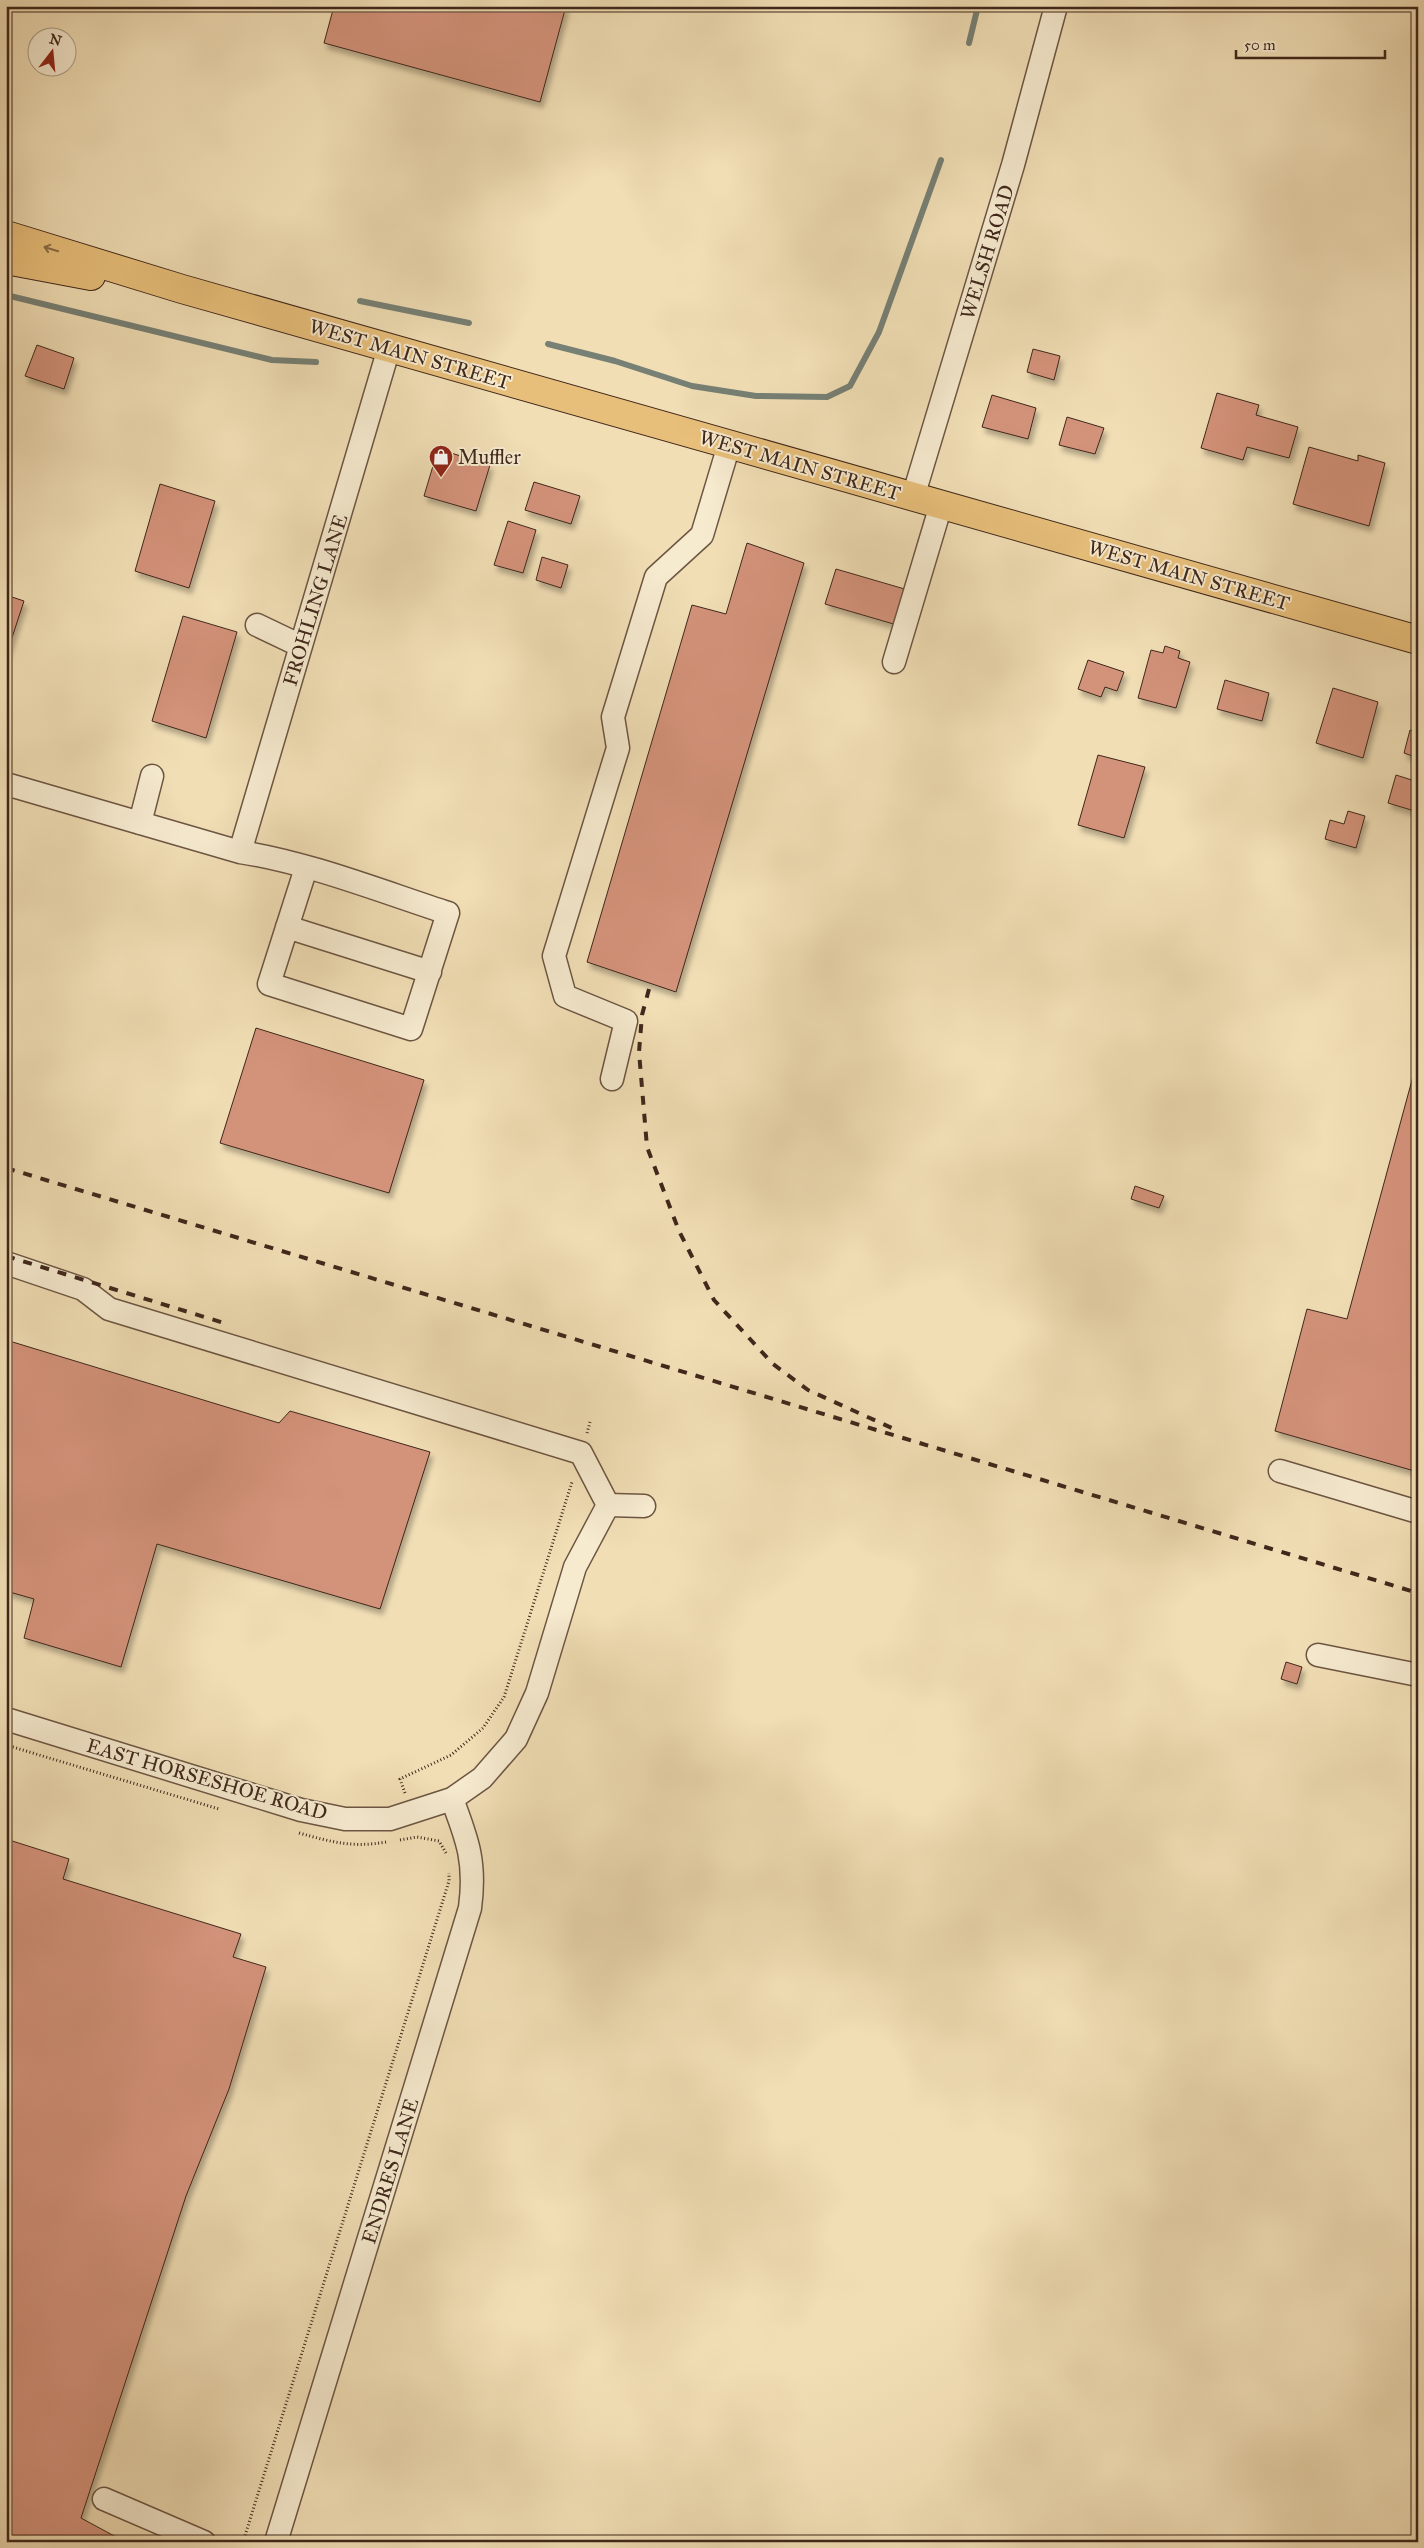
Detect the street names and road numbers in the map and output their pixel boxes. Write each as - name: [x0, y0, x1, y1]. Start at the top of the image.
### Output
- street label: WELSH ROAD: [955, 182, 1019, 322]
- street label: WEST MAIN STREET: [307, 314, 514, 394]
- street label: WEST MAIN STREET: [697, 425, 904, 505]
- street label: FROHLING LANE: [277, 511, 353, 689]
- street label: WEST MAIN STREET: [1086, 535, 1293, 615]
- street label: EAST HORSESHOE ROAD: [84, 1733, 330, 1825]
- street label: ENDRES LANE: [356, 2095, 424, 2247]

